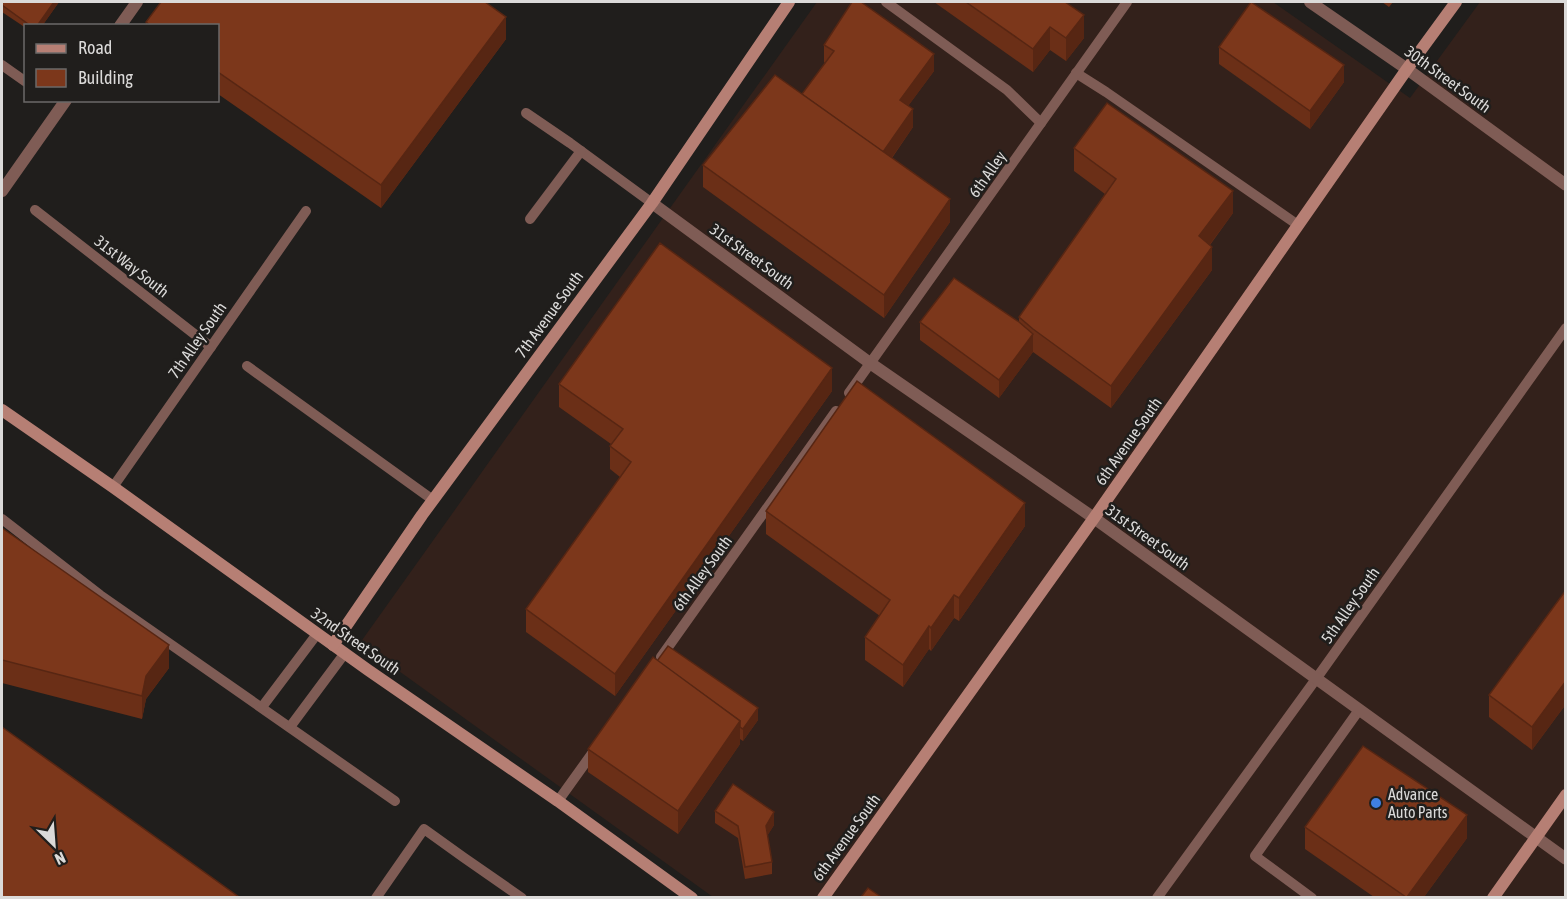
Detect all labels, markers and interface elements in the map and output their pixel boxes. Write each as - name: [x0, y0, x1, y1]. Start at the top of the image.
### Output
- legend: [24, 24, 219, 102]
- text: Road: [78, 37, 112, 58]
- street label: 30th Street South: [1402, 42, 1494, 116]
- text: Building: [78, 67, 133, 88]
- street label: 6th Alley: [965, 147, 1010, 201]
- street label: 31st Street South: [707, 220, 797, 292]
- street label: 31st Way South: [91, 231, 173, 301]
- street label: 7th Avenue South: [511, 267, 587, 361]
- street label: 7th Alley South: [164, 299, 231, 382]
- street label: 6th Avenue South: [1091, 394, 1165, 488]
- street label: 31st Street South: [1103, 501, 1193, 573]
- street label: 6th Alley South: [669, 532, 736, 615]
- street label: 5th Alley South: [1317, 564, 1384, 647]
- street label: 32nd Street South: [308, 604, 404, 678]
- place label: Advance Auto Parts: [1388, 785, 1448, 821]
- street label: 6th Avenue South: [808, 790, 884, 884]
- marker: Advance Auto Parts: [1369, 796, 1383, 810]
- north arrow: [24, 815, 84, 875]
- text: N: [52, 848, 68, 869]

